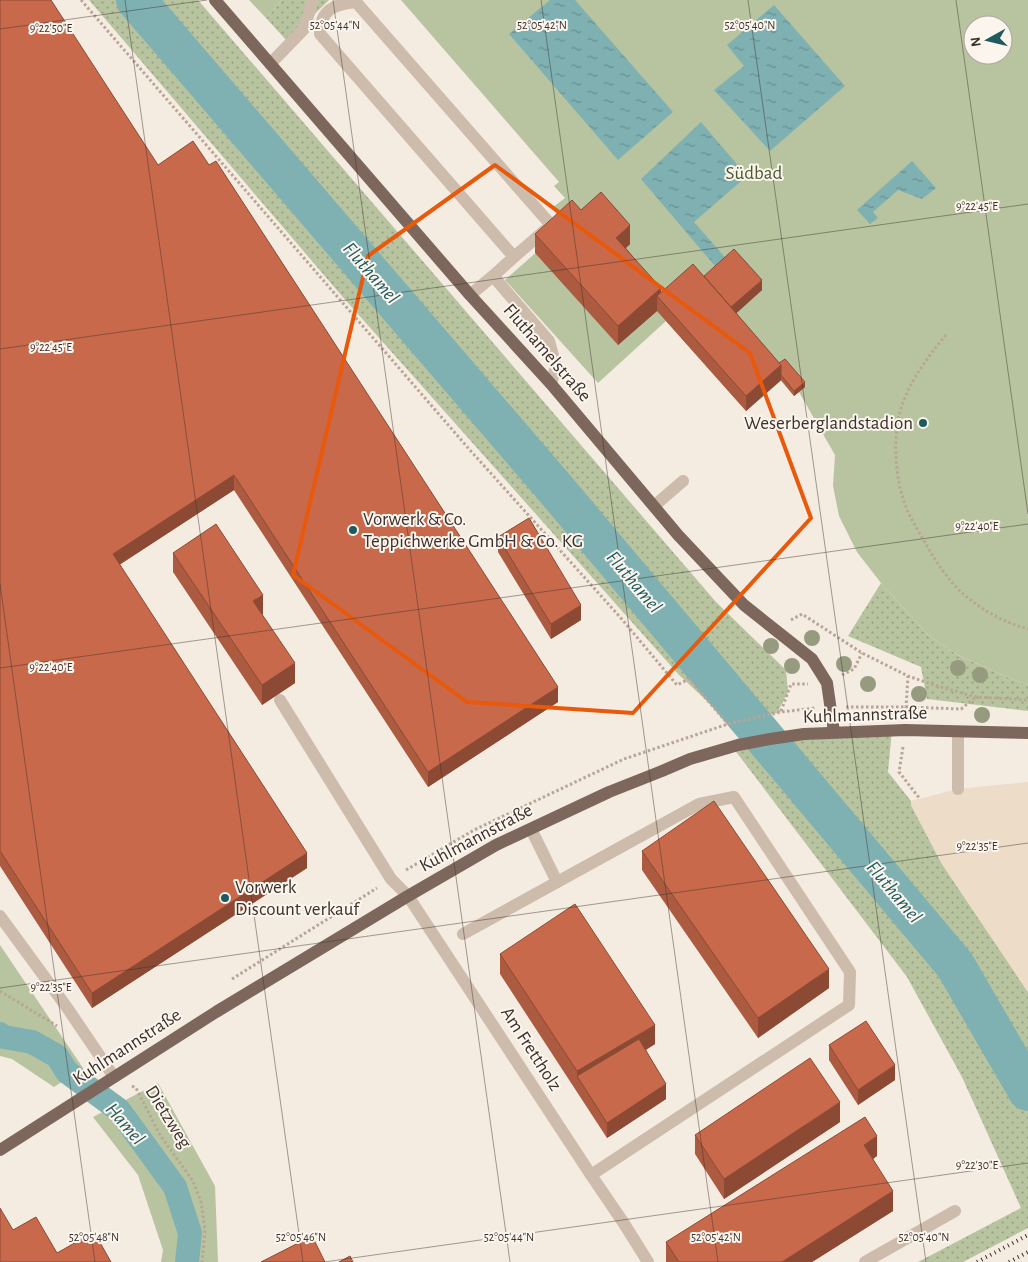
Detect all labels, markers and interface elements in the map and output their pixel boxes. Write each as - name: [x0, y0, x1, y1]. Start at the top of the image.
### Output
- north arrow: [963, 15, 1013, 65]
- text: 52°05'44"N: [310, 19, 360, 31]
- text: 52°05'42"N: [517, 19, 567, 31]
- text: 52°05'40"N: [724, 19, 776, 31]
- text: 9°22'50"E: [30, 22, 72, 34]
- text: N: [969, 36, 984, 47]
- park label: Südbad: [726, 164, 783, 183]
- text: 9°22'45"E: [956, 200, 998, 212]
- water label: Fluthamel: [339, 238, 403, 308]
- street label: Fluthamelstraße: [500, 300, 594, 406]
- text: 9°22'45"E: [30, 341, 72, 353]
- place label: Weserberglandstadion: [744, 414, 913, 433]
- marker: Weserberglandstadion: [917, 417, 929, 429]
- place label: Vorwerk & Co. Teppichwerke GmbH & Co. KG: [363, 510, 583, 551]
- text: 9°22'40"E: [955, 520, 999, 532]
- marker: Vorwerk & Co. Teppichwerke GmbH & Co. KG: [347, 524, 359, 536]
- water label: Fluthamel: [602, 547, 666, 617]
- text: 9°22'40"E: [29, 661, 73, 673]
- street label: Kuhlmannstraße: [802, 703, 928, 727]
- street label: Kuhlmannstraße: [417, 800, 535, 876]
- text: 9°22'35"E: [956, 840, 998, 852]
- water label: Fluthamel: [862, 857, 926, 927]
- place label: Vorwerk Discount verkauf: [235, 878, 360, 919]
- marker: Vorwerk Discount verkauf: [219, 892, 231, 904]
- text: 9°22'35"E: [30, 981, 72, 993]
- street label: Am Frettholz: [497, 1004, 565, 1094]
- street label: Kuhlmannstraße: [70, 1005, 184, 1089]
- street label: Dietzweg: [141, 1082, 195, 1152]
- water label: Hamel: [102, 1099, 148, 1149]
- text: 9°22'30"E: [956, 1159, 998, 1171]
- text: 52°05'48"N: [69, 1231, 119, 1243]
- text: 52°05'46"N: [276, 1231, 326, 1243]
- text: 52°05'44"N: [484, 1231, 534, 1243]
- text: 52°05'42"N: [691, 1231, 741, 1243]
- text: 52°05'40"N: [898, 1231, 950, 1243]

